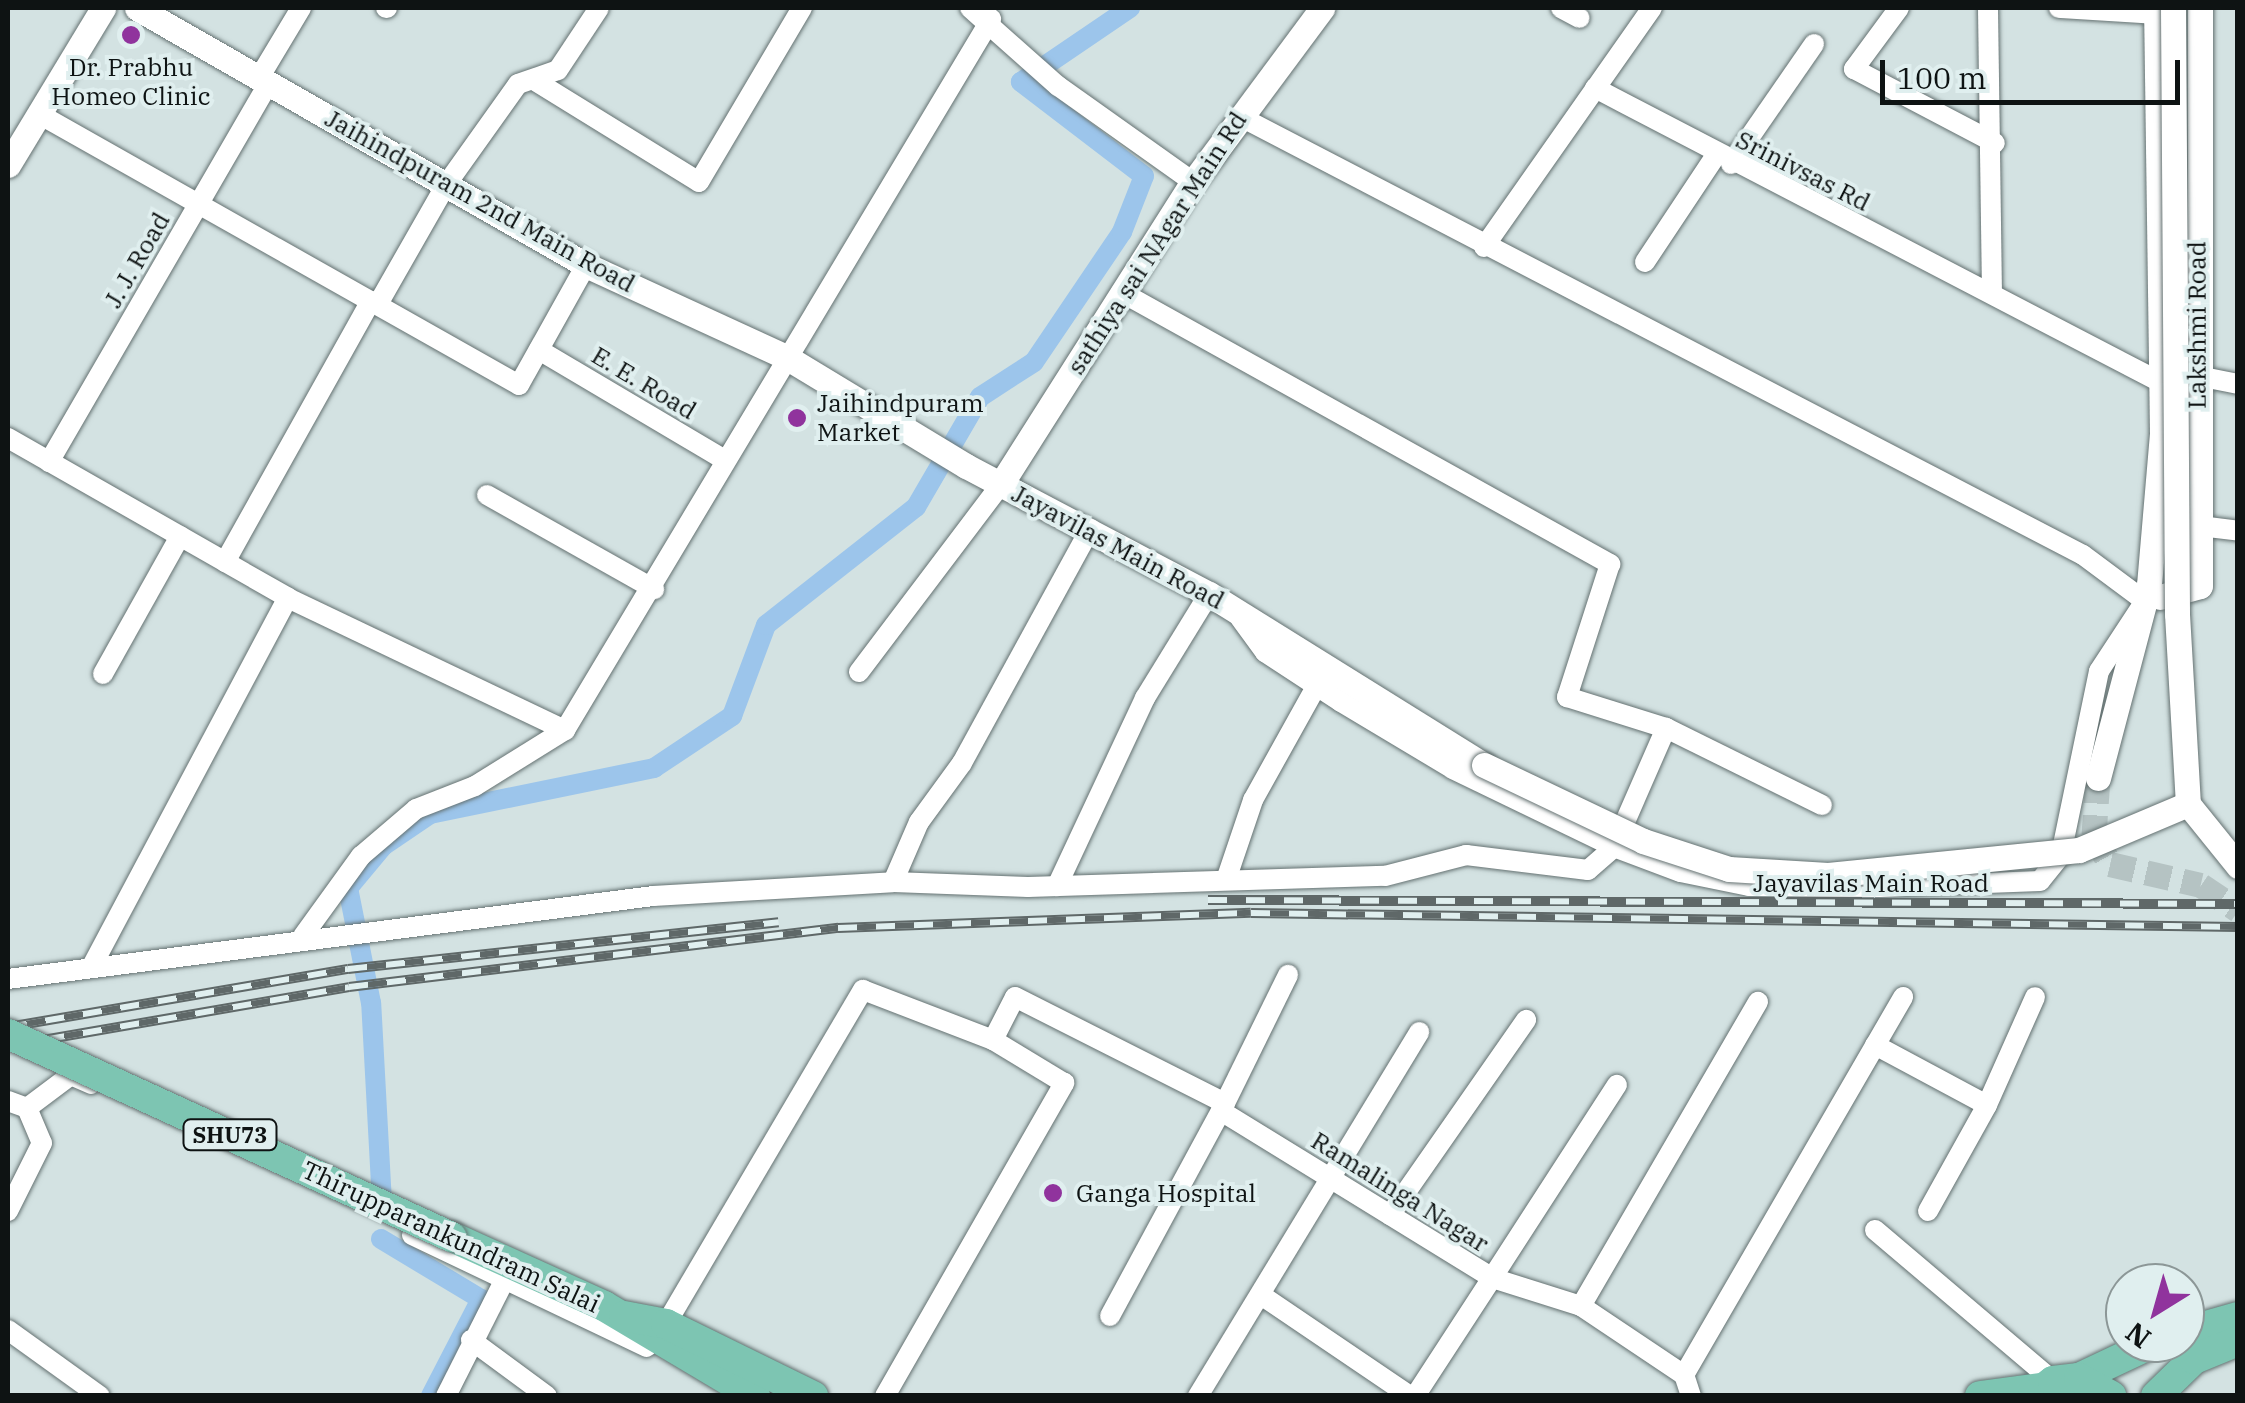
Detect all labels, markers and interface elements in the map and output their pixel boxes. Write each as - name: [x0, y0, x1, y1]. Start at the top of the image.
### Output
- marker: Dr. Prabhu Homeo Clinic: [118, 22, 144, 48]
- scale bar: [1885, 40, 2185, 102]
- place label: Dr. Prabhu Homeo Clinic: [51, 53, 211, 112]
- text: 100 m: [1897, 58, 1987, 97]
- street label: Jaihindpuram 2nd Main Road: [320, 103, 640, 299]
- street label: sathiya sai NAgar Main Rd: [1061, 106, 1253, 380]
- street label: Srinivsas Rd: [1731, 124, 1875, 218]
- street label: J. J. Road: [98, 207, 176, 313]
- street label: Lakshmi Road: [2182, 241, 2212, 409]
- street label: E. E. Road: [586, 340, 702, 426]
- place label: Jaihindpuram Market: [817, 389, 984, 448]
- marker: Jaihindpuram Market: [786, 407, 808, 429]
- street label: Jayavilas Main Road: [1007, 478, 1229, 616]
- street label: Jayavilas Main Road: [1753, 868, 1989, 898]
- road number: SHU73: [180, 1118, 280, 1152]
- street label: Ramalinga Nagar: [1306, 1125, 1494, 1259]
- street label: Thirupparankundram Salai: [297, 1155, 605, 1319]
- place label: Ganga Hospital: [1076, 1178, 1256, 1208]
- marker: Ganga Hospital: [1040, 1180, 1066, 1206]
- north arrow: [2105, 1263, 2205, 1363]
- text: N: [2118, 1314, 2158, 1357]

